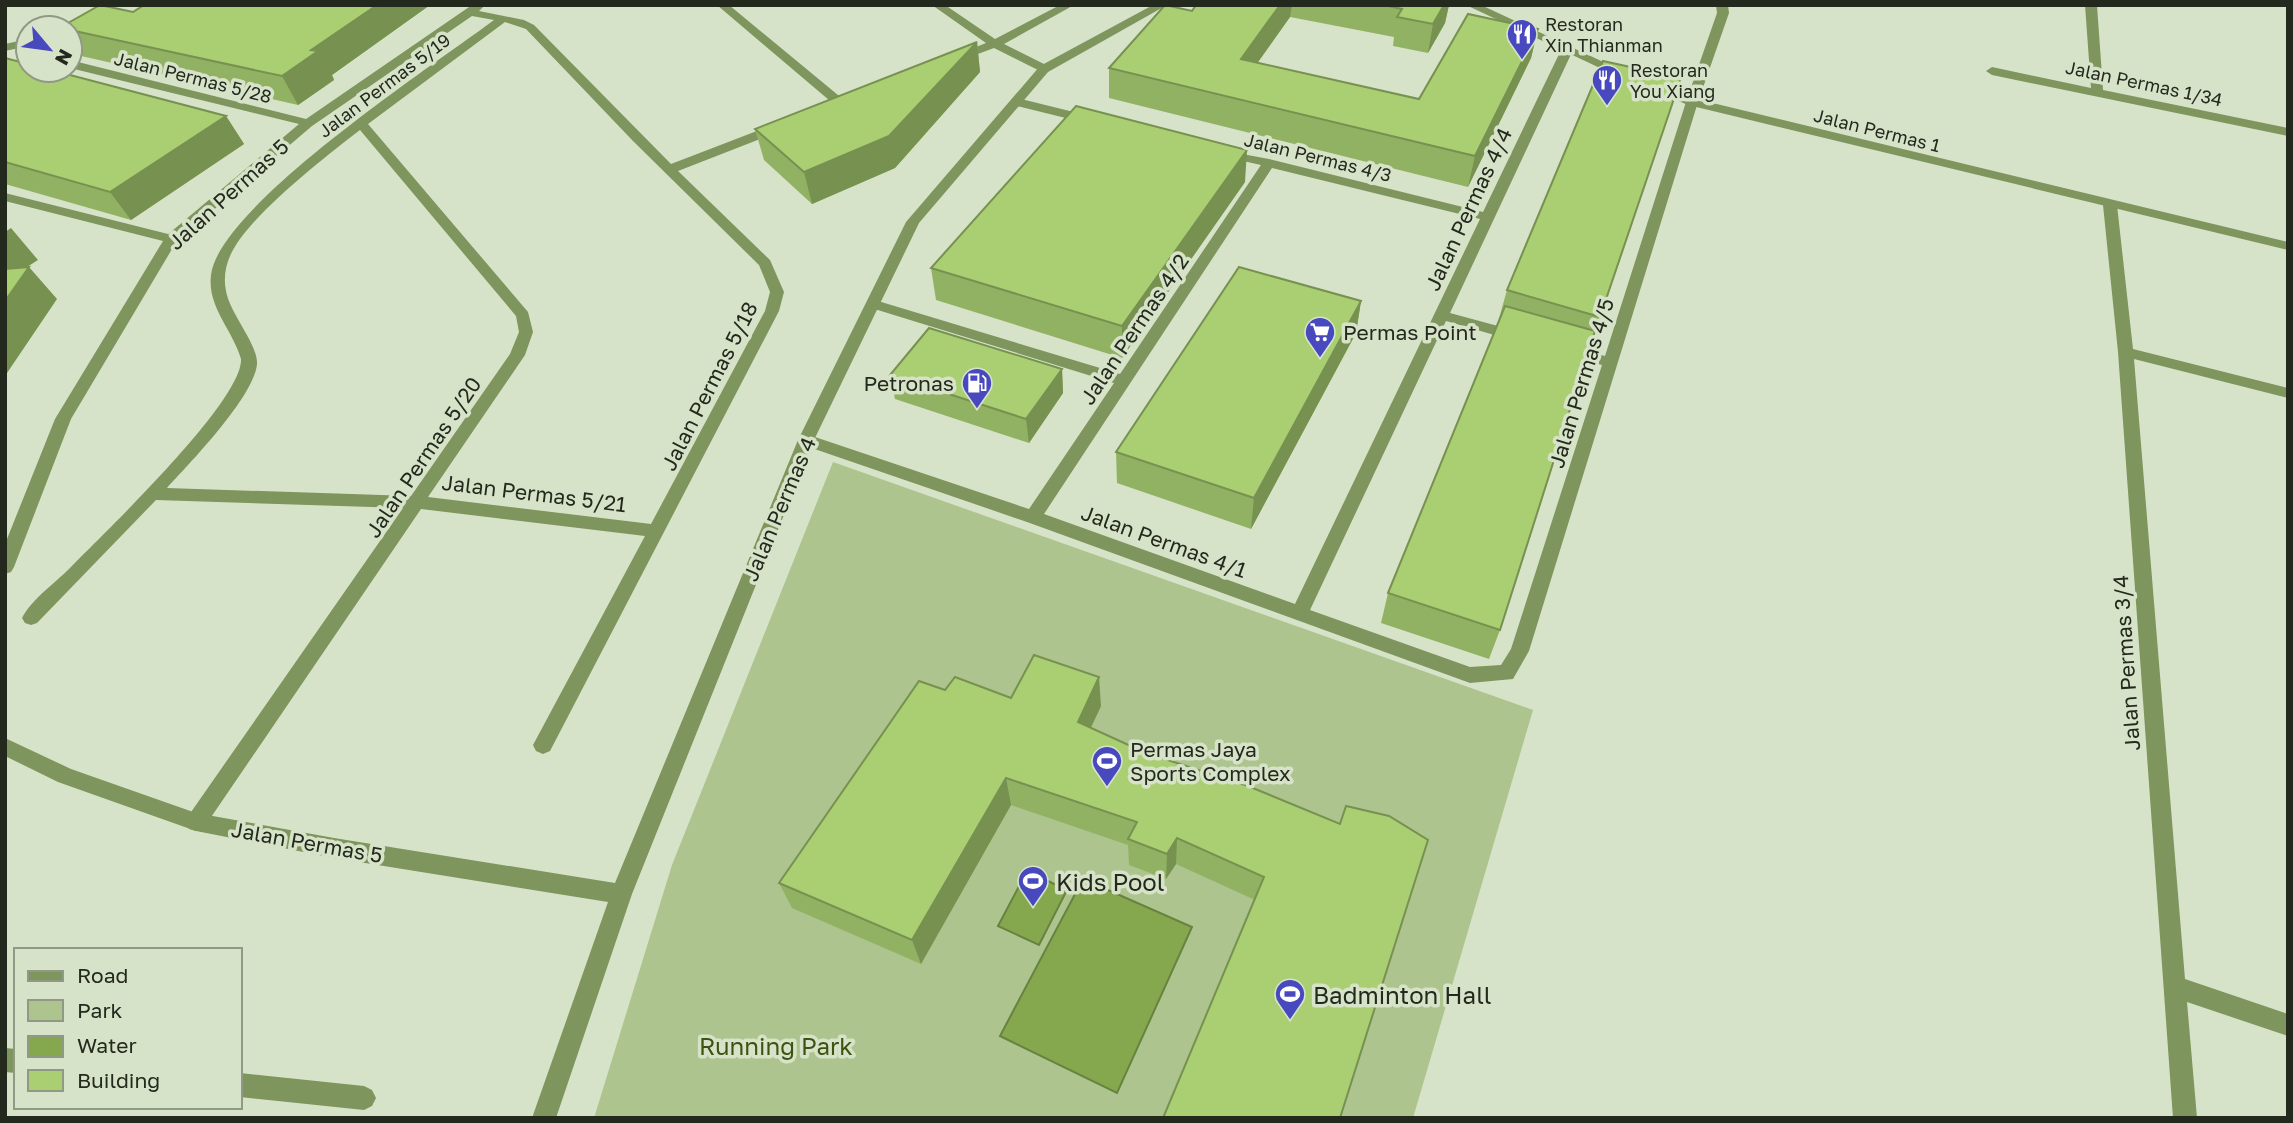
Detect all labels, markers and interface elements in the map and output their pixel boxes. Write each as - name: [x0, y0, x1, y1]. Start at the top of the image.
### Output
- place label: Restoran Xin Thianman: [1545, 13, 1663, 56]
- north arrow: [14, 14, 84, 84]
- restaurant icon: Restoran Xin Thianman: [1505, 17, 1539, 61]
- street label: Jalan Permas 5/19: [314, 28, 454, 142]
- text: N: [51, 46, 78, 69]
- street label: Jalan Permas 5/28: [112, 47, 274, 107]
- street label: Jalan Permas 1/34: [2064, 56, 2224, 110]
- place label: Restoran You Xiang: [1630, 59, 1715, 102]
- restaurant icon: Restoran You Xiang: [1590, 63, 1624, 107]
- street label: Jalan Permas 1: [1811, 104, 1943, 156]
- street label: Jalan Permas 4/4: [1419, 123, 1517, 295]
- street label: Jalan Permas 4/3: [1242, 128, 1394, 186]
- street label: Jalan Permas 5: [162, 133, 294, 255]
- street label: Jalan Permas 4/2: [1074, 249, 1194, 409]
- street label: Jalan Permas 4/5: [1543, 295, 1619, 471]
- street label: Jalan Permas 5/18: [655, 297, 763, 475]
- supermarket icon: Permas Point: [1303, 315, 1337, 359]
- place label: Permas Point: [1343, 319, 1477, 345]
- fuel station icon: Petronas: [960, 366, 994, 410]
- place label: Petronas: [863, 370, 954, 396]
- street label: Jalan Permas 5/20: [360, 372, 486, 542]
- street label: Jalan Permas 4: [737, 433, 821, 585]
- street label: Jalan Permas 5/21: [440, 469, 628, 517]
- street label: Jalan Permas 4/1: [1078, 499, 1250, 583]
- street label: Jalan Permas 3/4: [2107, 574, 2145, 752]
- place label: Permas Jaya Sports Complex: [1130, 736, 1291, 786]
- sports icon: Permas Jaya Sports Complex: [1090, 744, 1124, 788]
- street label: Jalan Permas 5: [229, 816, 385, 868]
- sports icon: Kids Pool: [1016, 864, 1050, 908]
- place label: Kids Pool: [1056, 867, 1164, 896]
- legend: [14, 948, 242, 1109]
- text: Road: [77, 962, 128, 988]
- sports icon: Badminton Hall: [1273, 977, 1307, 1021]
- place label: Badminton Hall: [1313, 980, 1492, 1009]
- text: Park: [77, 997, 123, 1023]
- park label: Running Park: [699, 1031, 853, 1060]
- text: Water: [77, 1032, 137, 1058]
- text: Building: [77, 1067, 160, 1093]

